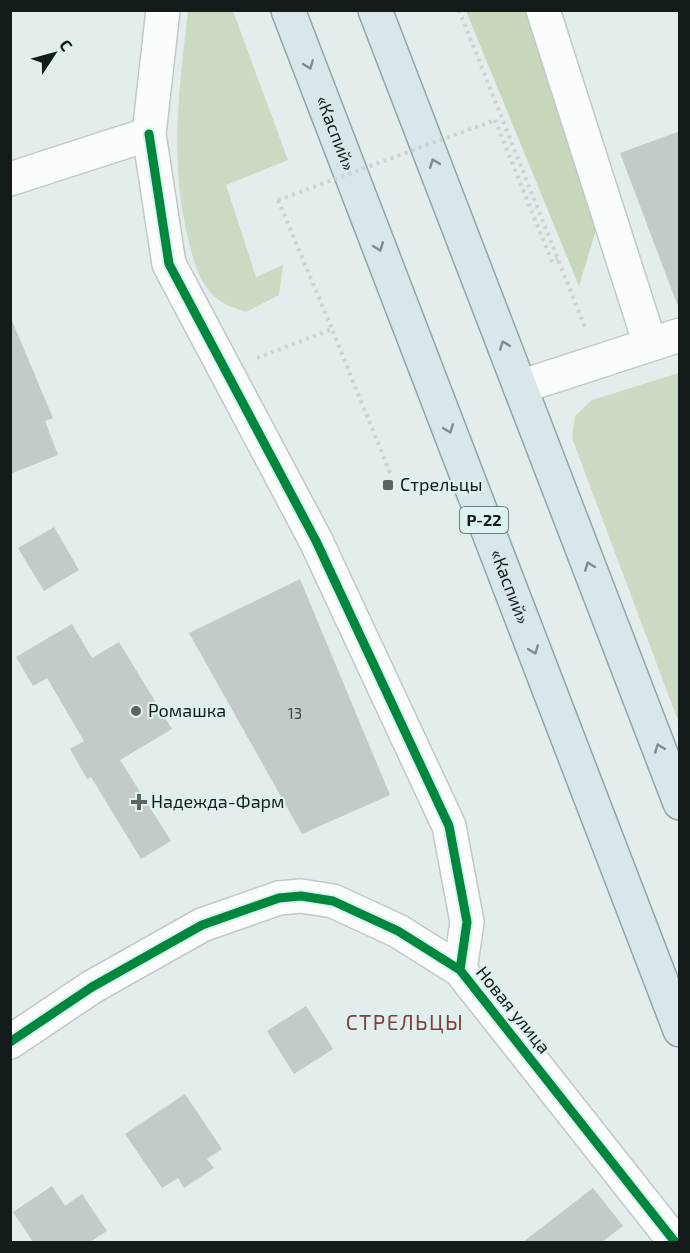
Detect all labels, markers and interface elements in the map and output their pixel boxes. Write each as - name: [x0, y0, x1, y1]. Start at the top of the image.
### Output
- north arrow: [24, 24, 84, 84]
- text: С: [56, 35, 77, 54]
- one-way arrow: [302, 59, 314, 70]
- street label: «Каспий»: [312, 92, 361, 173]
- one-way arrow: [428, 158, 441, 169]
- one-way arrow: [372, 241, 384, 252]
- one-way arrow: [498, 340, 511, 351]
- one-way arrow: [442, 423, 454, 434]
- place label: Стрельцы: [400, 473, 482, 495]
- marker: Стрельцы: [381, 478, 395, 492]
- road number: Р-22: [460, 507, 508, 533]
- street label: «Каспий»: [486, 546, 535, 627]
- one-way arrow: [583, 561, 596, 572]
- one-way arrow: [526, 645, 539, 655]
- place label: Ромашка: [148, 699, 226, 721]
- marker: Ромашка: [129, 704, 143, 718]
- house number: 13: [288, 704, 302, 722]
- one-way arrow: [653, 743, 666, 754]
- place label: Надежда-Фарм: [151, 790, 285, 812]
- marker: Надежда-Фарм: [132, 795, 146, 809]
- street label: Новая улица: [472, 961, 556, 1058]
- district label: СТРЕЛЬЦЫ: [346, 1009, 464, 1034]

